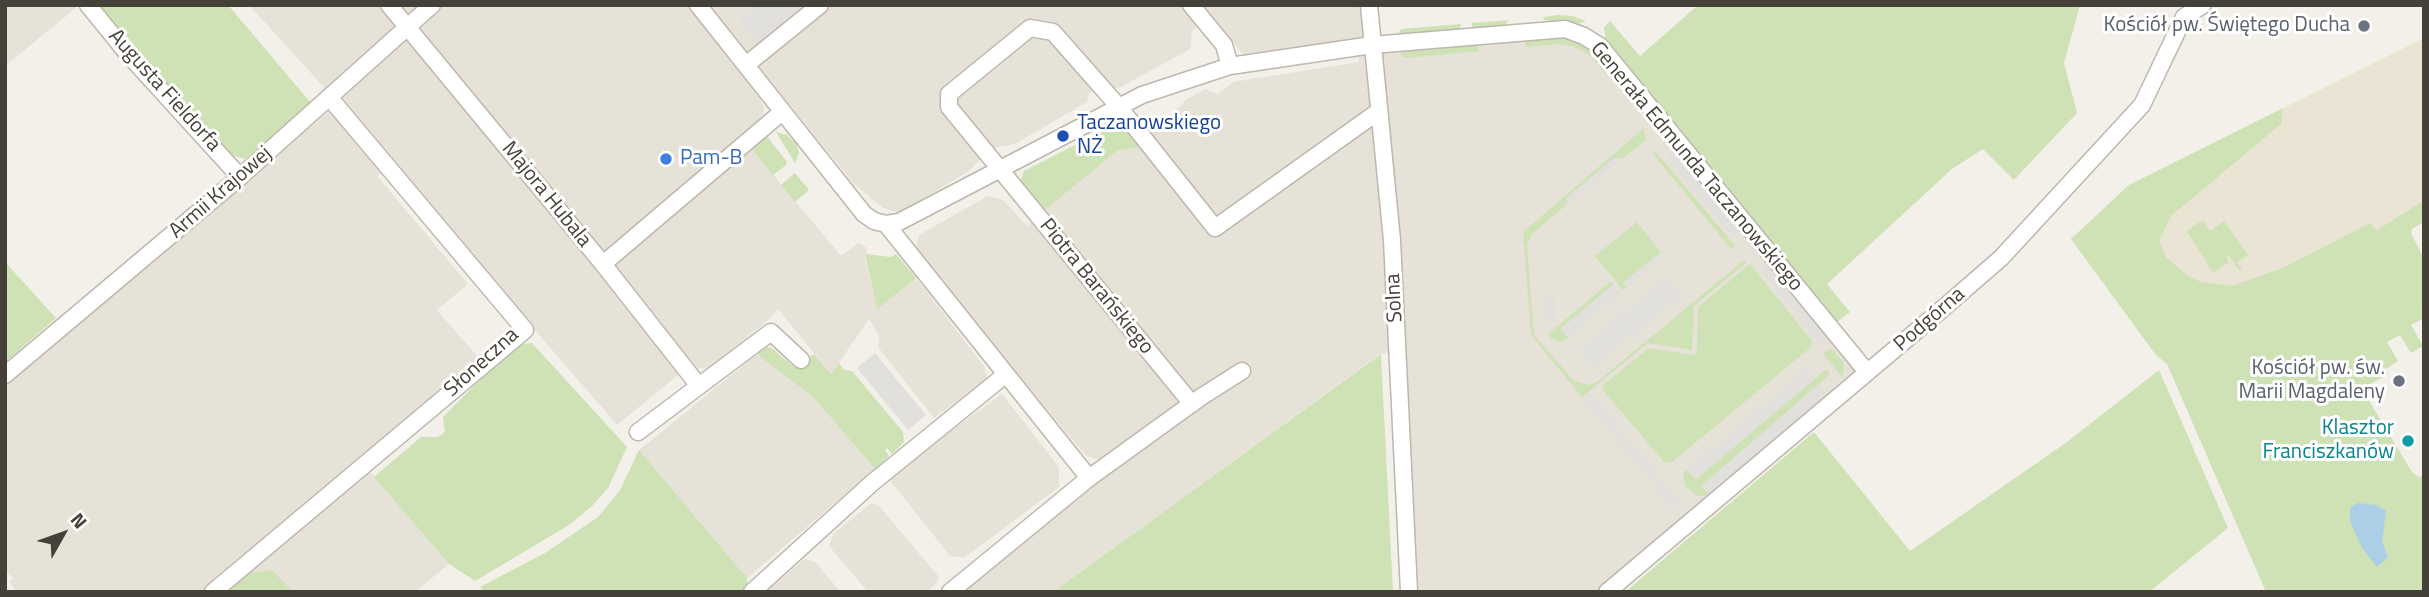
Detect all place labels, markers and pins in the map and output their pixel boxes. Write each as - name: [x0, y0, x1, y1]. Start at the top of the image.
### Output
- place label: Kościół pw. Świętego Ducha: [2104, 13, 2350, 39]
- marker: Kościół pw. Świętego Ducha: [2356, 18, 2372, 34]
- place label: Taczanowskiego NŻ: [1077, 111, 1221, 161]
- marker: Taczanowskiego NŻ: [1055, 128, 1071, 144]
- place label: Pam-B: [680, 146, 743, 172]
- marker: Pam-B: [658, 151, 674, 167]
- place label: Kościół pw. św. Marii Magdaleny: [2238, 356, 2385, 406]
- marker: Kościół pw. św. Marii Magdaleny: [2391, 373, 2407, 389]
- place label: Klasztor Franciszkanów: [2262, 416, 2394, 466]
- marker: Klasztor Franciszkanów: [2400, 433, 2416, 449]

